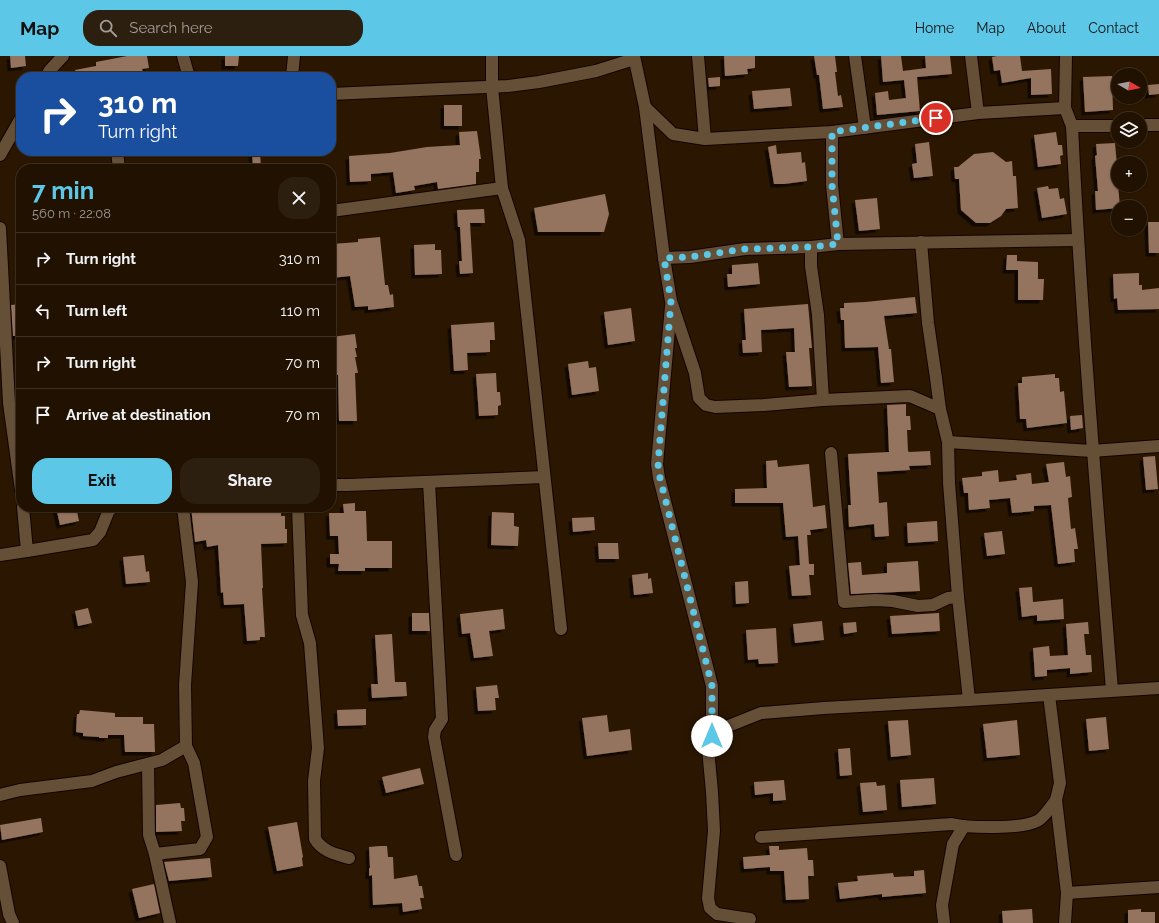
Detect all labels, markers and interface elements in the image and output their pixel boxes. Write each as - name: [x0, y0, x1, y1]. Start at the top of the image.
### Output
- search box: [83, 10, 363, 46]
- text: Map: [20, 17, 59, 39]
- icon: search: [97, 17, 119, 39]
- text: Search here: [129, 19, 213, 37]
- text: Home: [915, 20, 954, 36]
- text: Map: [976, 20, 1005, 36]
- text: About: [1027, 20, 1066, 36]
- text: Contact: [1088, 20, 1139, 36]
- north arrow: [1111, 68, 1147, 104]
- map controls: [1111, 68, 1147, 236]
- text: 310 m: [98, 87, 177, 120]
- icon: right: [32, 88, 84, 140]
- pin: [919, 101, 953, 135]
- icon: arrive: [925, 107, 947, 129]
- button: layers: [1111, 112, 1147, 148]
- text: Turn right: [98, 121, 177, 142]
- button: +: [1111, 156, 1147, 192]
- text: 7 min: [32, 176, 94, 205]
- button: close: [278, 177, 320, 219]
- button: −: [1111, 200, 1147, 236]
- text: 560 m · 22:08: [32, 206, 111, 221]
- icon: right: [32, 248, 54, 270]
- text: Turn right: [66, 250, 136, 268]
- text: 310 m: [279, 250, 320, 268]
- icon: left: [32, 300, 54, 322]
- text: Turn left: [66, 302, 127, 320]
- text: 110 m: [280, 302, 320, 320]
- icon: right: [32, 352, 54, 374]
- text: Turn right: [66, 354, 136, 372]
- text: 70 m: [285, 354, 320, 372]
- icon: arrive: [32, 404, 54, 426]
- text: Arrive at destination: [66, 406, 211, 424]
- text: 70 m: [285, 406, 320, 424]
- button: Exit: [32, 458, 172, 504]
- button: Share: [180, 458, 320, 504]
- position arrow: [691, 715, 733, 757]

